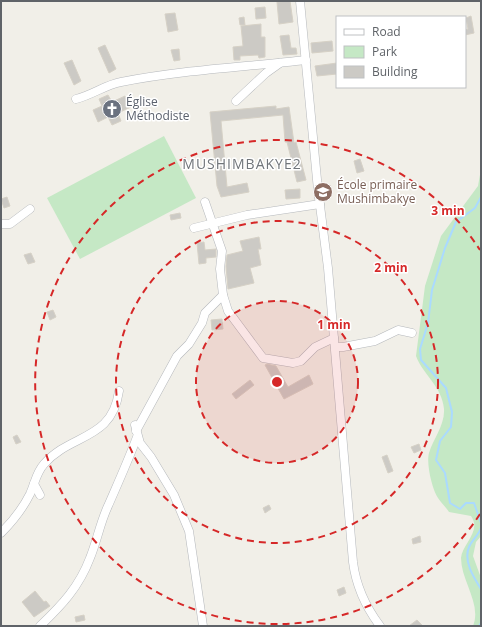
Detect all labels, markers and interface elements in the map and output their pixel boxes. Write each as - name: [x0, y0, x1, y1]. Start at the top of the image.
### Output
- legend: [336, 16, 466, 88]
- text: Road: [372, 23, 401, 40]
- text: Park: [372, 43, 398, 60]
- text: Building: [372, 63, 418, 80]
- place label: Église Méthodiste: [126, 93, 190, 124]
- church icon: Église Méthodiste: [101, 98, 123, 120]
- district label: MUSHIMBAKYE2: [182, 154, 302, 173]
- place label: École primaire Mushimbakye: [337, 176, 418, 207]
- school or university icon: École primaire Mushimbakye: [312, 181, 334, 203]
- text: 3 min: [431, 202, 465, 219]
- text: 2 min: [374, 259, 408, 276]
- text: 1 min: [317, 316, 351, 333]
- centre of rings: [270, 375, 284, 389]

